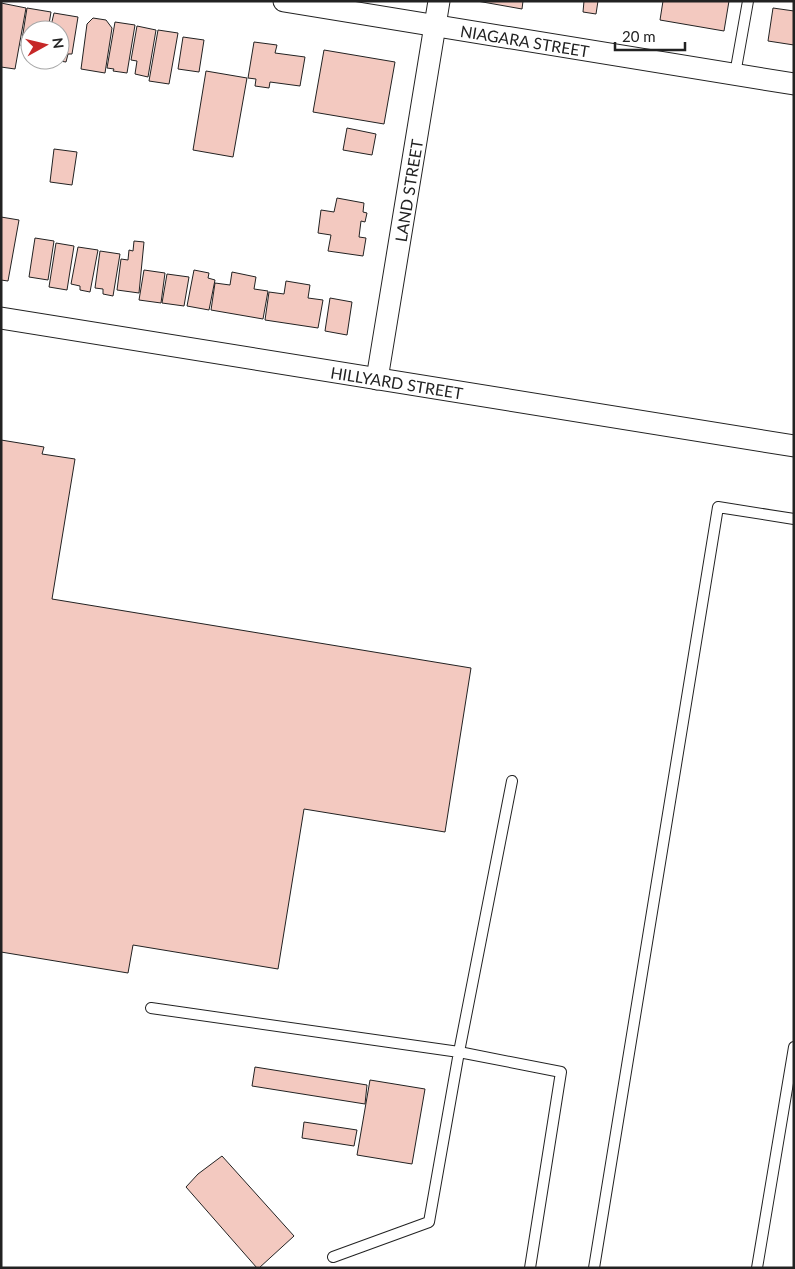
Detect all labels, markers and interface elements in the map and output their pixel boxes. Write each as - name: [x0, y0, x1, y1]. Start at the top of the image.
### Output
- north arrow: [20, 20, 70, 70]
- street label: NIAGARA STREET: [459, 20, 591, 60]
- scale bar: [615, 20, 685, 52]
- text: 20 m: [622, 27, 656, 45]
- text: N: [49, 37, 68, 50]
- street label: LAND STREET: [390, 137, 426, 243]
- street label: HILLYARD STREET: [329, 362, 465, 402]

